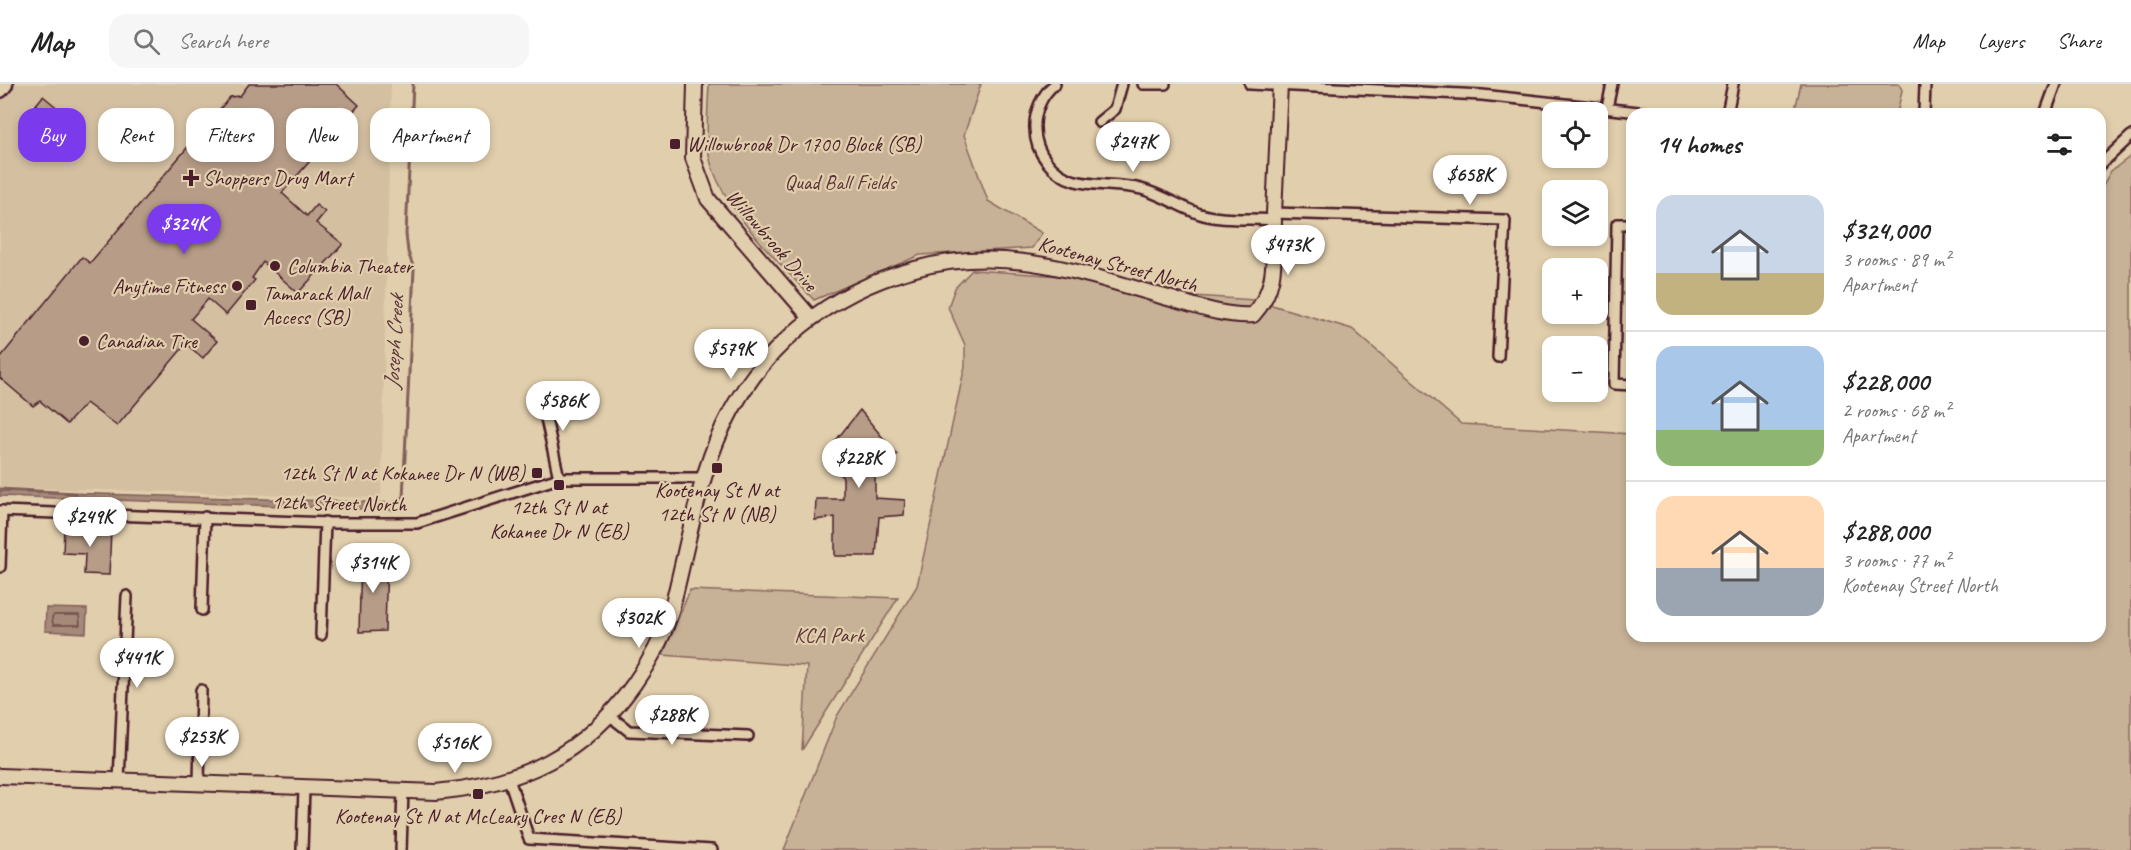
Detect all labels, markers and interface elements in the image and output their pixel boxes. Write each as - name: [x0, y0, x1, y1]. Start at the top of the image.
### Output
- search box: [109, 14, 529, 68]
- text: Map: [30, 24, 73, 59]
- icon: search: [130, 25, 163, 58]
- text: Search here: [178, 27, 268, 55]
- text: Map: [1912, 28, 1945, 54]
- text: Layers: [1978, 28, 2024, 54]
- text: Share: [2057, 28, 2101, 54]
- map controls: [1542, 102, 1608, 402]
- button: locate: [1542, 102, 1608, 168]
- chip: Buy: [18, 108, 86, 162]
- chip: Rent: [98, 108, 174, 162]
- chip: Filters: [186, 108, 274, 162]
- chip: New: [286, 108, 358, 162]
- chip: Apartment: [370, 108, 490, 162]
- pin: $247K: [1091, 122, 1175, 173]
- text: 14 homes: [1656, 128, 1741, 161]
- icon: filters: [2043, 128, 2076, 161]
- text: $247K: [1110, 129, 1156, 154]
- place label: Willowbrook Dr 1700 Block (SB): [687, 131, 922, 157]
- marker: Willowbrook Dr 1700 Block (SB): [668, 137, 682, 151]
- pin: $658K: [1428, 155, 1512, 206]
- text: $658K: [1447, 162, 1493, 187]
- place label: Shoppers Drug Mart: [203, 165, 355, 191]
- park label: Quad Ball Fields: [784, 169, 897, 195]
- marker: Shoppers Drug Mart: [184, 171, 198, 185]
- button: layers: [1542, 180, 1608, 246]
- street label: Willowbrook Drive: [721, 184, 824, 297]
- pin: $324K: [142, 204, 226, 255]
- text: $324K: [161, 211, 207, 236]
- text: $324,000: [1842, 214, 1929, 247]
- icon: home: [1704, 219, 1776, 291]
- pin: $473K: [1246, 225, 1330, 276]
- street label: Kootenay Street North: [1036, 230, 1201, 298]
- text: $473K: [1265, 232, 1311, 257]
- text: 3 rooms · 89 m²: [1842, 247, 1950, 272]
- place label: Columbia Theater: [287, 253, 414, 279]
- button: +: [1542, 258, 1608, 324]
- marker: Columbia Theater: [268, 259, 282, 273]
- text: Apartment: [1842, 272, 1915, 297]
- place label: Anytime Fitness: [113, 273, 227, 299]
- marker: Anytime Fitness: [230, 279, 244, 293]
- place label: Tamarack Mall Access (SB): [263, 280, 372, 330]
- water label: Joseph Creek: [377, 291, 411, 391]
- marker: Tamarack Mall Access (SB): [244, 298, 258, 312]
- place label: Canadian Tire: [96, 328, 198, 354]
- pin: $579K: [689, 329, 773, 380]
- marker: Canadian Tire: [77, 334, 91, 348]
- text: $579K: [708, 336, 754, 361]
- button: −: [1542, 336, 1608, 402]
- text: $228,000: [1842, 365, 1929, 398]
- icon: home: [1704, 370, 1776, 442]
- pin: $586K: [521, 381, 605, 432]
- text: $586K: [540, 388, 586, 413]
- text: 2 rooms · 68 m²: [1842, 398, 1950, 423]
- text: Apartment: [1842, 423, 1915, 448]
- pin: $228K: [817, 438, 901, 489]
- text: $228K: [836, 445, 882, 470]
- place label: 12th St N at Kokanee Dr N (WB): [280, 460, 526, 486]
- marker: Kootenay St N at 12th St N (NB): [710, 461, 724, 475]
- marker: 12th St N at Kokanee Dr N (WB): [530, 466, 544, 480]
- place label: Kootenay St N at 12th St N (NB): [655, 477, 781, 527]
- marker: 12th St N at Kokanee Dr N (EB): [552, 478, 566, 492]
- street label: 12th Street North: [271, 489, 408, 517]
- place label: 12th St N at Kokanee Dr N (EB): [490, 494, 629, 544]
- pin: $249K: [48, 497, 132, 548]
- text: $249K: [67, 504, 113, 529]
- text: $288,000: [1842, 515, 1929, 548]
- icon: home: [1704, 520, 1776, 592]
- pin: $314K: [331, 543, 415, 594]
- text: 3 rooms · 77 m²: [1842, 548, 1950, 573]
- text: $314K: [350, 550, 396, 575]
- text: Kootenay Street North: [1842, 573, 1998, 598]
- pin: $302K: [597, 598, 681, 649]
- text: $302K: [616, 605, 662, 630]
- park label: KCA Park: [794, 622, 865, 648]
- pin: $441K: [95, 638, 179, 689]
- text: $441K: [114, 645, 160, 670]
- pin: $288K: [630, 695, 714, 746]
- text: $288K: [649, 702, 695, 727]
- pin: $253K: [160, 717, 244, 768]
- pin: $516K: [413, 723, 497, 774]
- text: $253K: [179, 724, 225, 749]
- text: $516K: [432, 730, 478, 755]
- marker: Kootenay St N at McLeary Cres N (EB): [471, 787, 485, 801]
- place label: Kootenay St N at McLeary Cres N (EB): [335, 803, 622, 829]

